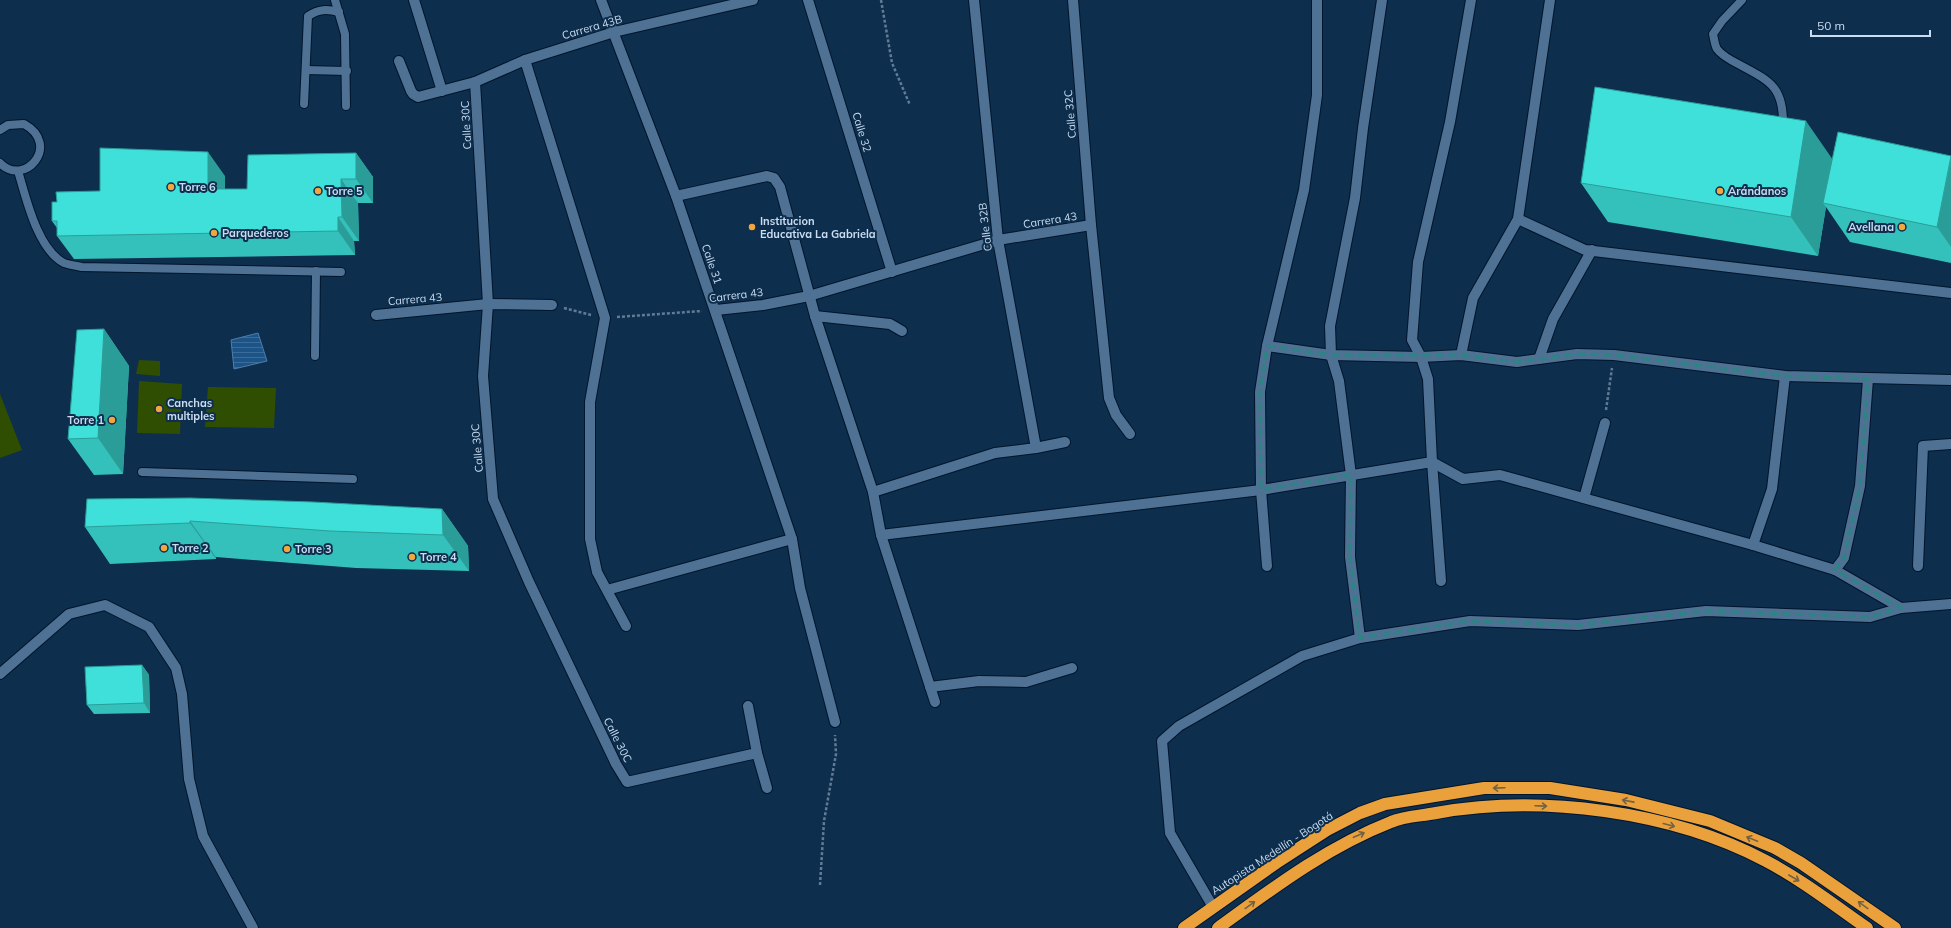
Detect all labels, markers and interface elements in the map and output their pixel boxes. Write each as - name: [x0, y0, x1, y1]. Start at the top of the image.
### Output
- street label: Carrera 43B: [560, 12, 624, 42]
- scale bar: [1811, 12, 1930, 38]
- text: 50 m: [1817, 18, 1845, 33]
- street label: Calle 32C: [1061, 89, 1079, 139]
- street label: Calle 30C: [458, 100, 474, 150]
- street label: Calle 32: [849, 110, 875, 154]
- place label: Torre 6: [179, 180, 216, 194]
- marker: Torre 6: [166, 182, 176, 192]
- place label: Torre 5: [326, 184, 363, 198]
- place label: Arándanos: [1728, 184, 1787, 198]
- marker: Torre 5: [313, 186, 323, 196]
- marker: Arándanos: [1715, 186, 1725, 196]
- street label: Calle 32B: [975, 202, 995, 252]
- street label: Carrera 43: [1022, 209, 1078, 231]
- place label: Institucion Educativa La Gabriela: [760, 214, 876, 241]
- place label: Avellana: [1848, 220, 1894, 234]
- marker: Institucion Educativa La Gabriela: [747, 222, 757, 232]
- marker: Avellana: [1897, 222, 1907, 232]
- place label: Parquederos: [222, 226, 289, 240]
- marker: Parquederos: [209, 228, 219, 238]
- street label: Calle 31: [699, 242, 725, 286]
- street label: Carrera 43: [708, 285, 764, 305]
- street label: Carrera 43: [387, 290, 443, 308]
- place label: Canchas multiples: [167, 396, 215, 423]
- marker: Canchas multiples: [154, 404, 164, 414]
- place label: Torre 1: [67, 413, 104, 427]
- marker: Torre 1: [107, 415, 117, 425]
- street label: Calle 30C: [468, 423, 486, 473]
- place label: Torre 2: [172, 541, 209, 555]
- place label: Torre 3: [295, 542, 332, 556]
- marker: Torre 2: [159, 543, 169, 553]
- marker: Torre 3: [282, 544, 292, 554]
- place label: Torre 4: [420, 550, 457, 564]
- marker: Torre 4: [407, 552, 417, 562]
- street label: Calle 30C: [601, 715, 635, 765]
- one-way arrow: [1493, 784, 1506, 792]
- one-way arrow: [1622, 796, 1635, 804]
- one-way arrow: [1534, 802, 1547, 810]
- street label: Autopista Medellín - Bogotá: [1209, 808, 1335, 898]
- one-way arrow: [1662, 822, 1675, 830]
- one-way arrow: [1352, 831, 1364, 839]
- one-way arrow: [1746, 834, 1758, 842]
- one-way arrow: [1788, 874, 1800, 882]
- one-way arrow: [1244, 901, 1255, 909]
- one-way arrow: [1858, 901, 1869, 909]

